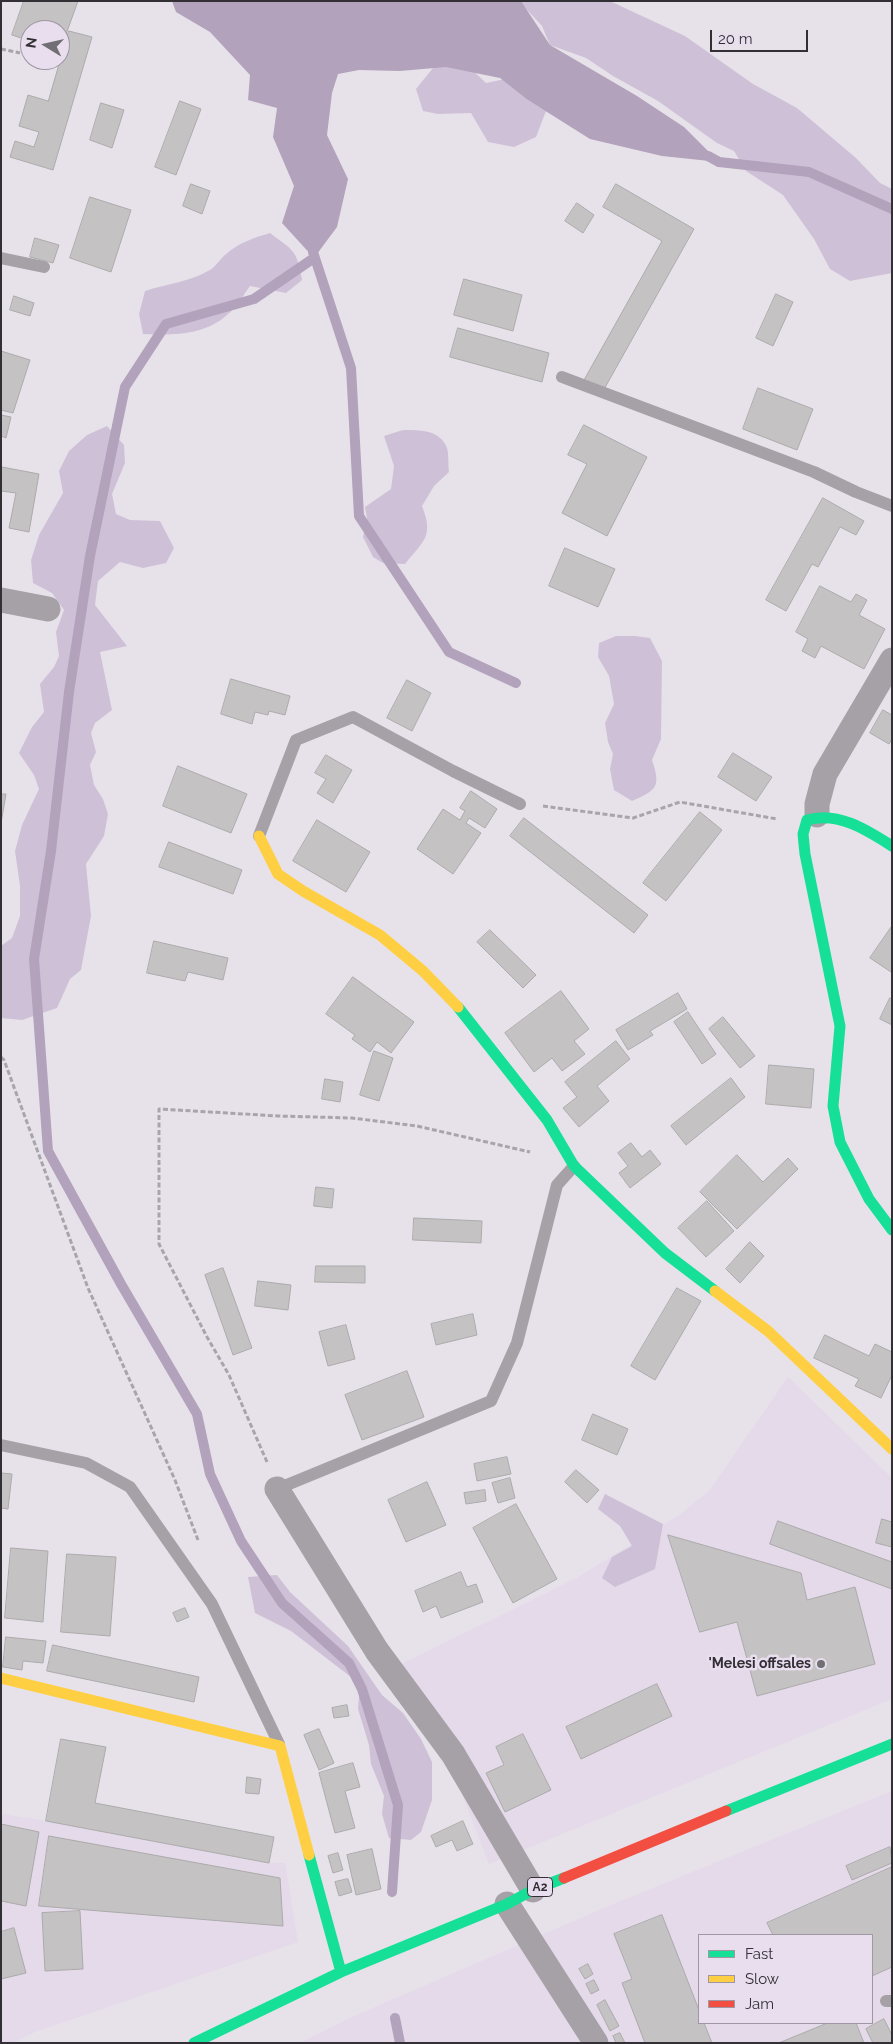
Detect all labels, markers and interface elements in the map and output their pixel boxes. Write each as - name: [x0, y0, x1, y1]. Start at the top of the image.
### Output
- north arrow: [20, 20, 70, 70]
- scale bar: [713, 20, 810, 52]
- text: 20 m: [718, 30, 753, 48]
- text: N: [22, 36, 40, 49]
- place label: 'Melesi offsales: [709, 1656, 811, 1672]
- marker: 'Melesi offsales: [815, 1658, 827, 1670]
- road number: A2: [528, 1878, 552, 1896]
- legend: [698, 1934, 873, 2024]
- text: Fast: [745, 1945, 773, 1963]
- text: Slow: [745, 1970, 779, 1988]
- text: Jam: [745, 1995, 774, 2013]

